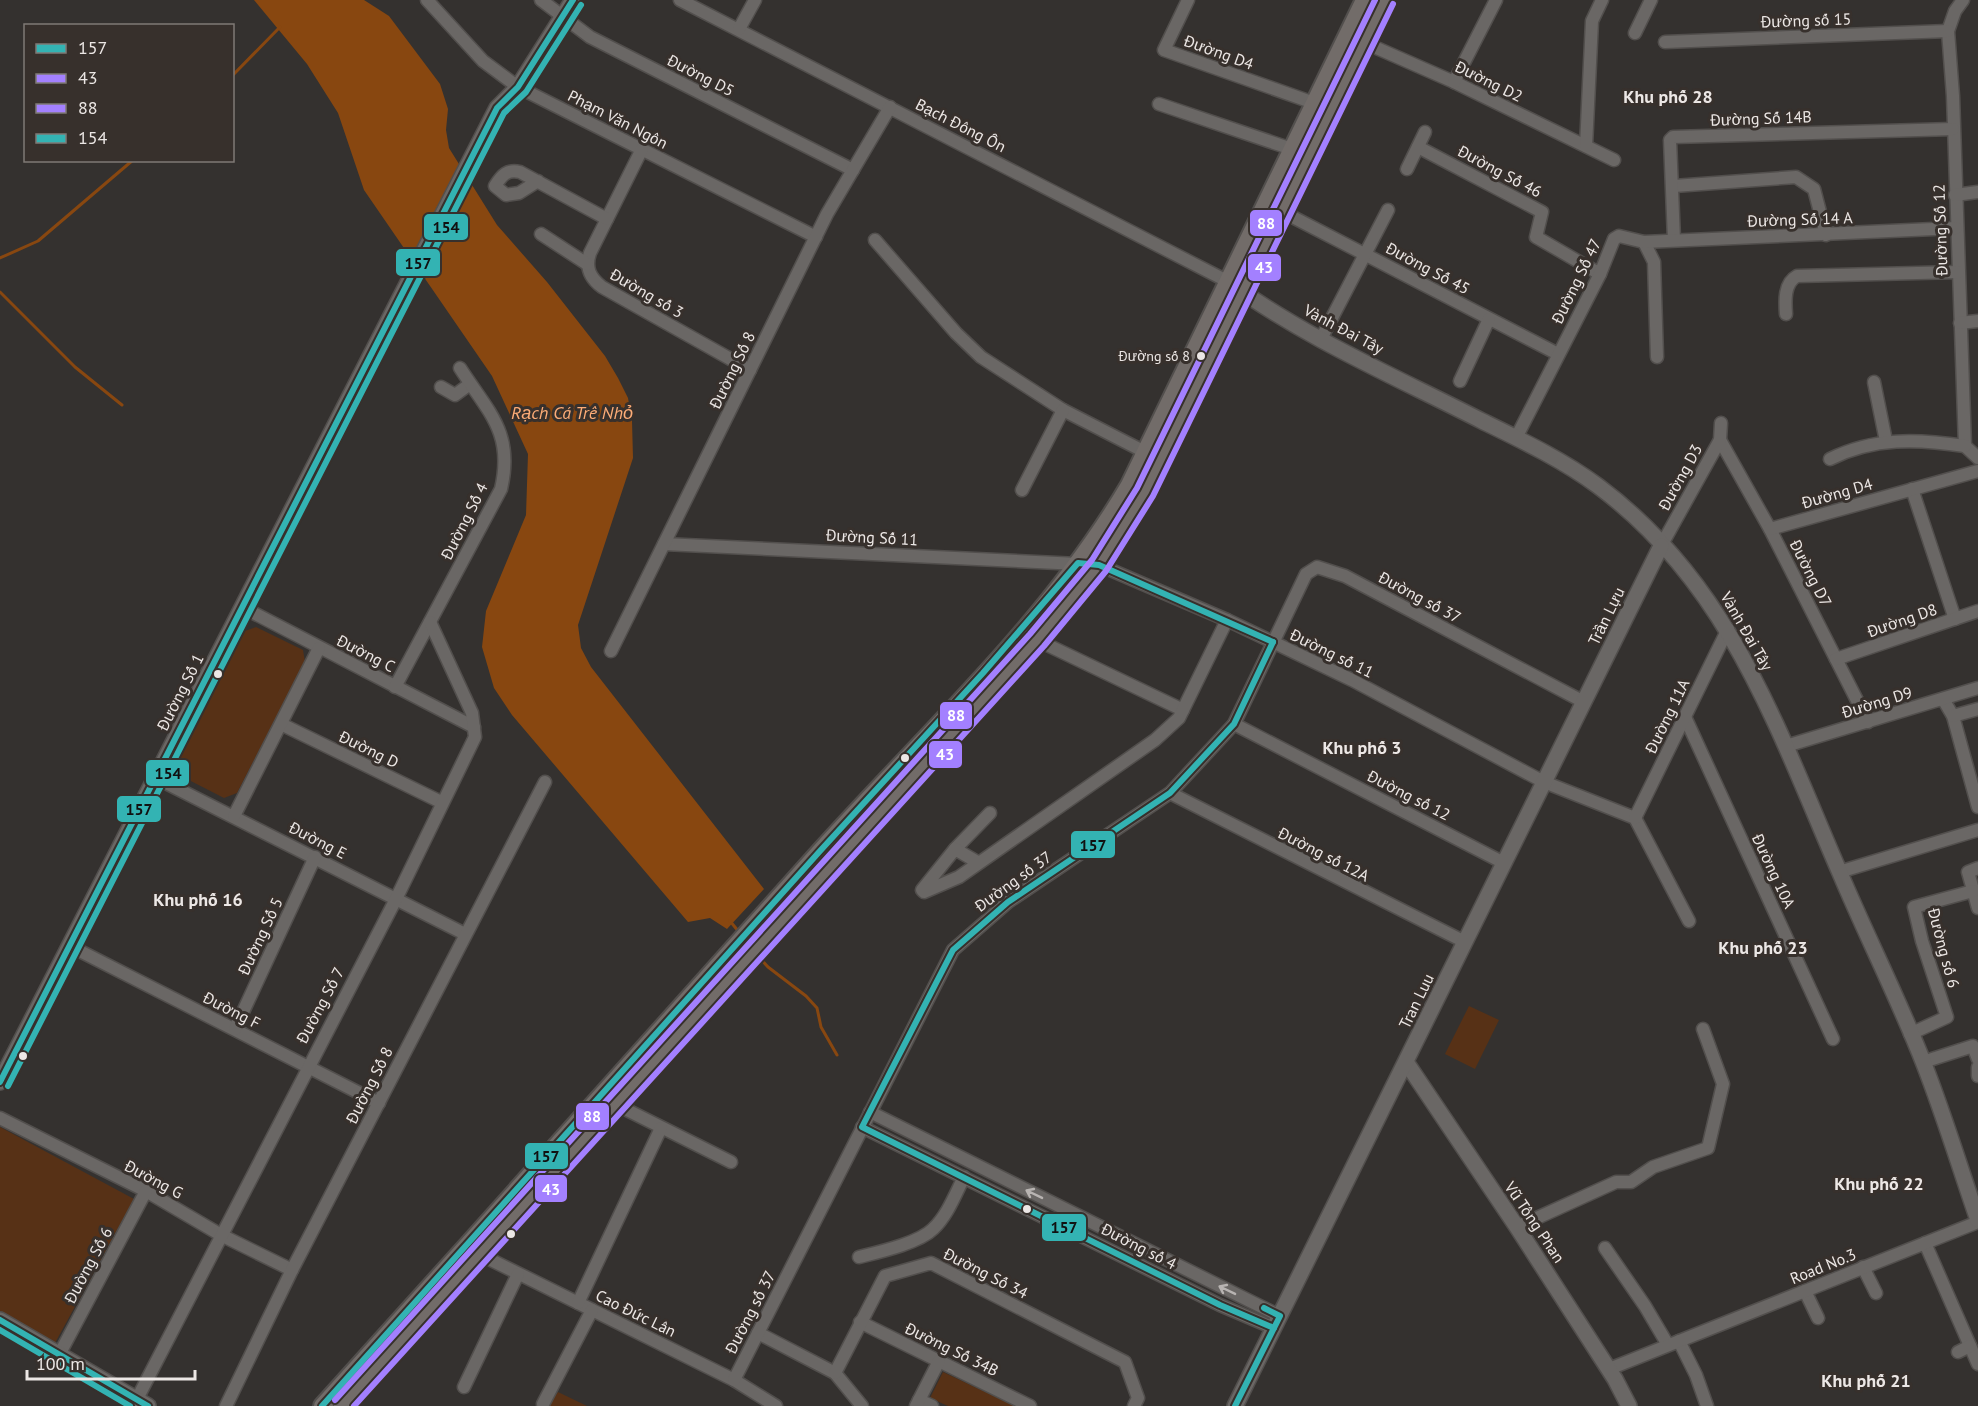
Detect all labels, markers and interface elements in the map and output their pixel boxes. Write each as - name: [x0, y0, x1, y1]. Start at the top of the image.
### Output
- street label: Đường số 15: [1759, 8, 1852, 32]
- legend: [24, 24, 234, 162]
- street label: Đường D4: [1181, 30, 1257, 74]
- text: 157: [78, 36, 107, 59]
- street label: Đường D5: [663, 49, 738, 100]
- street label: Đường D2: [1451, 56, 1526, 106]
- text: 43: [78, 66, 98, 89]
- street label: Phạm Văn Ngôn: [565, 85, 671, 153]
- district label: Khu phố 28: [1623, 85, 1713, 108]
- street label: Bạch Đông Ôn: [912, 94, 1010, 156]
- text: 88: [78, 96, 98, 119]
- street label: Đường Số 14B: [1709, 106, 1812, 130]
- text: 154: [78, 126, 108, 149]
- street label: Đường Số 46: [1454, 140, 1545, 201]
- street label: Đường Số 12: [1928, 184, 1952, 277]
- street label: Đường Số 14 A: [1746, 207, 1854, 231]
- line badge: 88: [1249, 209, 1283, 237]
- line badge: 154: [423, 213, 469, 241]
- text: 88: [1257, 213, 1275, 233]
- text: 154: [432, 217, 460, 237]
- street label: Đường Số 47: [1546, 235, 1605, 328]
- street label: Đường Số 45: [1382, 237, 1473, 298]
- line badge: 157: [395, 248, 441, 277]
- text: 157: [404, 253, 432, 273]
- line badge: 43: [1247, 253, 1282, 282]
- text: 43: [1255, 257, 1273, 277]
- street label: Đường số 3: [606, 263, 687, 322]
- street label: Vành Đai Tây: [1300, 299, 1388, 359]
- street label: Đường Số 8: [704, 328, 759, 413]
- place label: Đường số 8: [1118, 347, 1190, 365]
- marker: Đường số 8: [1195, 350, 1207, 362]
- water label: Rạch Cá Trê Nhỏ: [511, 401, 633, 424]
- street label: Đường D3: [1653, 440, 1706, 514]
- street label: Đường D4: [1798, 473, 1875, 513]
- street label: Đường Số 4: [436, 479, 492, 564]
- street label: Đường Số 11: [824, 525, 919, 549]
- street label: Đường D7: [1785, 535, 1836, 610]
- street label: Đường số 37: [1375, 566, 1465, 627]
- street label: Trần Lựu: [1583, 584, 1629, 648]
- street label: Vành Đai Tây: [1716, 587, 1778, 674]
- street label: Đường D8: [1864, 599, 1940, 642]
- street label: Đường số 11: [1286, 624, 1377, 682]
- street label: Đường C: [333, 629, 398, 676]
- street label: Đường Số 1: [152, 650, 208, 735]
- unlabelled marker: [212, 668, 224, 680]
- street label: Đường 11A: [1640, 675, 1694, 757]
- street label: Đường D9: [1838, 682, 1915, 722]
- line badge: 88: [939, 701, 973, 730]
- text: 88: [947, 705, 965, 725]
- street label: Đường D: [335, 726, 402, 772]
- district label: Khu phố 3: [1322, 736, 1402, 759]
- line badge: 43: [928, 740, 963, 769]
- text: 43: [936, 744, 954, 764]
- unlabelled marker: [899, 752, 911, 764]
- line badge: 154: [145, 759, 190, 787]
- text: 154: [154, 763, 182, 783]
- street label: Đường số 12: [1363, 765, 1454, 824]
- line badge: 157: [116, 795, 162, 823]
- text: 157: [125, 799, 153, 819]
- street label: Đường E: [285, 817, 350, 863]
- street label: Đường số 12A: [1274, 822, 1374, 886]
- line badge: 157: [1070, 830, 1116, 859]
- street label: Đường 10A: [1748, 830, 1800, 912]
- text: 157: [1079, 835, 1107, 855]
- street label: Đường số 37: [970, 846, 1055, 916]
- district label: Khu phố 16: [153, 888, 243, 911]
- street label: Đường Số 5: [233, 894, 287, 979]
- street label: Đường số 6: [1924, 905, 1964, 990]
- district label: Khu phố 23: [1718, 936, 1808, 959]
- street label: Đường Số 7: [291, 963, 348, 1047]
- street label: Tran Luu: [1394, 970, 1438, 1032]
- street label: Đường F: [199, 987, 264, 1033]
- street label: Đường Số 8: [341, 1043, 397, 1128]
- unlabelled marker: [17, 1050, 29, 1062]
- line badge: 88: [575, 1102, 610, 1131]
- text: 88: [583, 1106, 601, 1126]
- line badge: 157: [524, 1142, 569, 1170]
- text: 157: [532, 1146, 560, 1166]
- street label: Đường G: [121, 1155, 187, 1203]
- district label: Khu phố 22: [1834, 1172, 1924, 1195]
- line badge: 43: [534, 1174, 568, 1203]
- street label: Vũ Tông Phan: [1500, 1177, 1569, 1266]
- text: 43: [542, 1179, 560, 1199]
- one-way arrow: [1025, 1187, 1043, 1199]
- unlabelled marker: [1021, 1203, 1033, 1215]
- line badge: 157: [1041, 1213, 1087, 1242]
- text: 157: [1050, 1217, 1078, 1237]
- street label: Đường số 4: [1097, 1218, 1180, 1274]
- street label: Đường Số 6: [59, 1223, 116, 1307]
- unlabelled marker: [505, 1228, 517, 1240]
- street label: Đường Số 34: [940, 1243, 1032, 1303]
- street label: Road No.3: [1787, 1244, 1859, 1288]
- street label: Đường số 37: [720, 1267, 779, 1358]
- one-way arrow: [1219, 1283, 1237, 1295]
- street label: Cao Đức Lân: [593, 1285, 679, 1341]
- street label: Đường Số 34B: [901, 1317, 1002, 1380]
- scale bar: [27, 1343, 195, 1381]
- text: 100 m: [36, 1352, 85, 1375]
- district label: Khu phố 21: [1821, 1369, 1911, 1392]

